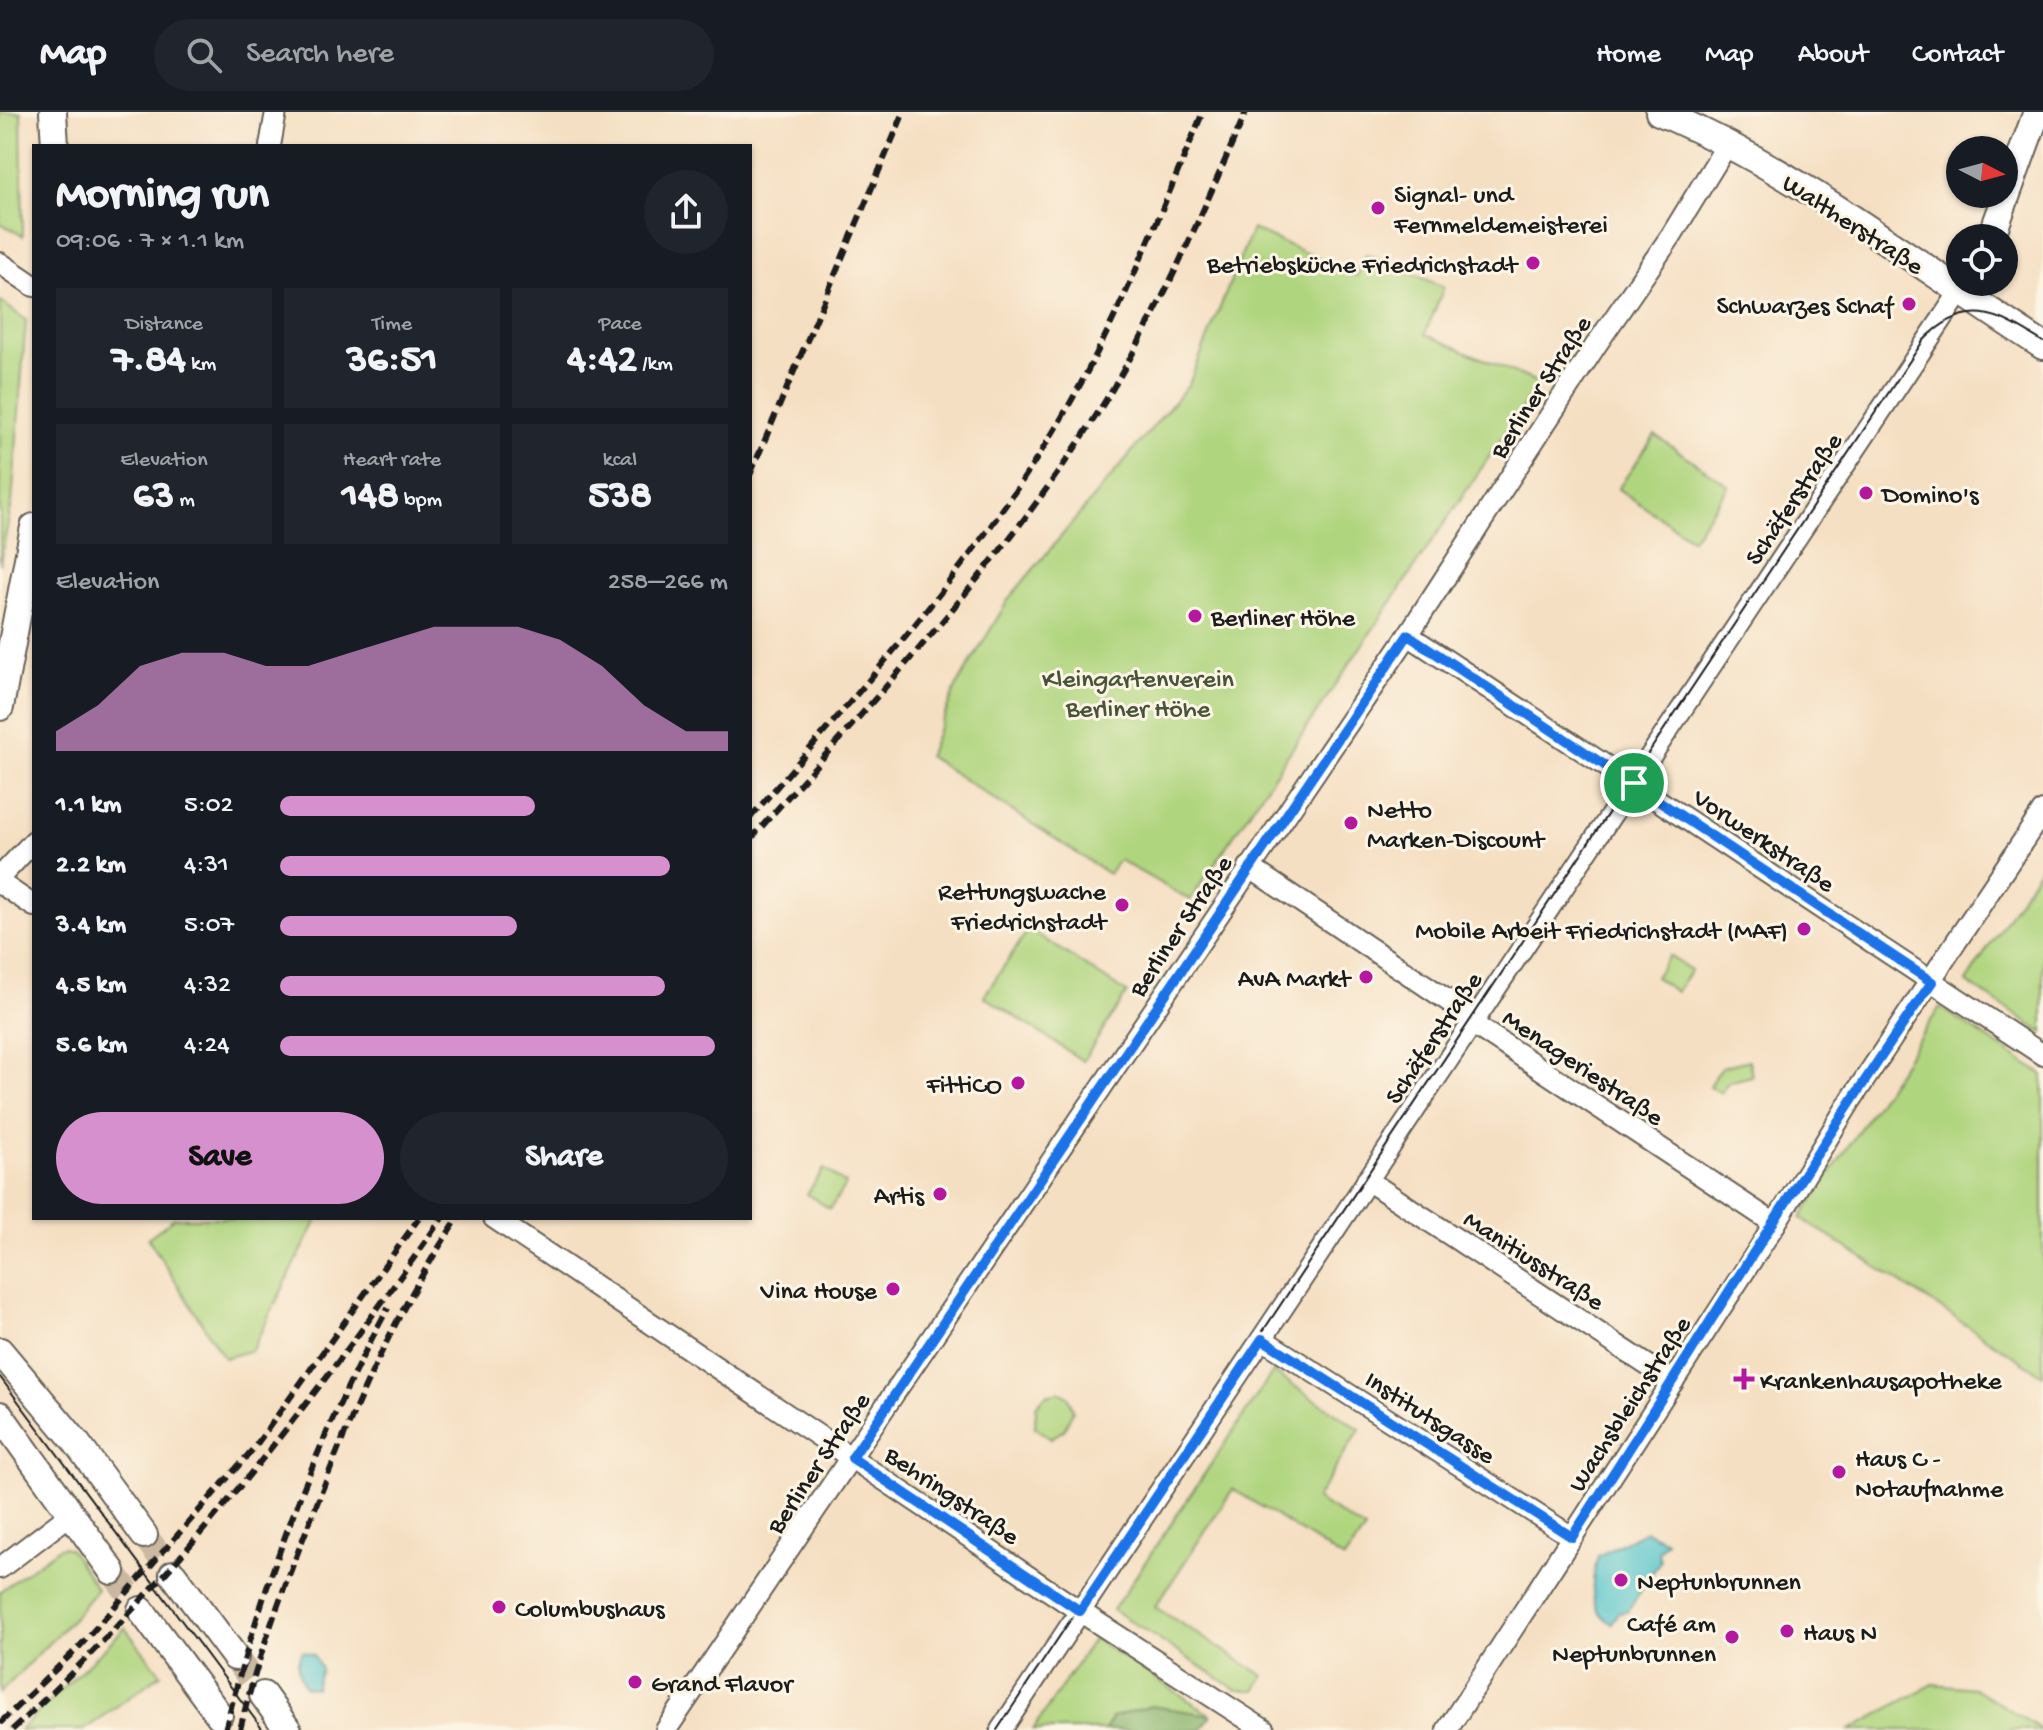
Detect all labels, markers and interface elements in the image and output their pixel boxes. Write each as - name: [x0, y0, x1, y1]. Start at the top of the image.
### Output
- search box: [154, 19, 714, 91]
- text: Map: [40, 33, 106, 77]
- icon: search: [182, 33, 226, 77]
- text: Search here: [246, 38, 394, 73]
- text: Home: [1596, 39, 1661, 72]
- text: Map: [1705, 39, 1754, 72]
- text: About: [1798, 39, 1868, 72]
- text: Contact: [1912, 39, 2003, 72]
- north arrow: [1946, 136, 2018, 208]
- map controls: [1946, 136, 2018, 296]
- button: share: [644, 170, 728, 254]
- street label: Waltherstraße: [1775, 170, 1929, 284]
- text: Morning run: [56, 171, 269, 223]
- place label: Signal- und Fernmeldemeisterei: [1393, 182, 1608, 243]
- marker: Signal- und Fernmeldemeisterei: [1369, 199, 1387, 217]
- button: locate: [1946, 224, 2018, 296]
- text: 09:06 · 7 × 1.1 km: [56, 227, 244, 258]
- place label: Betriebsküche Friedrichstadt: [1206, 252, 1519, 283]
- marker: Betriebsküche Friedrichstadt: [1524, 254, 1542, 272]
- place label: Schwarzes Schaf: [1716, 293, 1895, 324]
- marker: Schwarzes Schaf: [1900, 295, 1918, 313]
- street label: Berliner Straße: [1485, 311, 1601, 466]
- text: Distance: [125, 312, 203, 338]
- text: Time: [372, 312, 412, 338]
- text: Pace: [598, 312, 642, 338]
- text: 7.84: [112, 338, 186, 385]
- text: 36:51: [347, 338, 437, 385]
- text: 4:42: [567, 338, 637, 385]
- text: km: [186, 352, 216, 378]
- text: /km: [637, 352, 673, 378]
- street label: Schäferstraße: [1740, 428, 1852, 573]
- text: Elevation: [120, 448, 208, 474]
- text: Heart rate: [343, 448, 441, 474]
- text: kcal: [603, 448, 637, 474]
- text: 63: [133, 474, 174, 521]
- text: 148: [342, 474, 399, 521]
- text: 538: [588, 474, 652, 521]
- place label: Domino's: [1880, 482, 1980, 513]
- marker: Domino's: [1857, 484, 1875, 502]
- text: m: [174, 488, 195, 514]
- text: bpm: [399, 488, 442, 514]
- text: Elevation: [56, 568, 159, 599]
- text: 258–266 m: [608, 568, 728, 599]
- place label: Berliner Höhe: [1210, 605, 1356, 636]
- marker: Berliner Höhe: [1186, 607, 1204, 625]
- park label: Kleingartenverein Berliner Höhe: [1042, 666, 1235, 727]
- pin: [1600, 749, 1668, 817]
- icon: arrive: [1612, 761, 1656, 805]
- street label: Vorwerkstraße: [1685, 783, 1840, 902]
- text: 1.1 km: [56, 791, 121, 822]
- text: 5:02: [184, 791, 233, 822]
- place label: Netto Marken-Discount: [1367, 797, 1546, 858]
- marker: Netto Marken-Discount: [1342, 814, 1360, 832]
- street label: Berliner Straße: [1123, 850, 1242, 1005]
- text: 2.2 km: [56, 851, 126, 882]
- text: 4:31: [184, 851, 228, 882]
- place label: Rettungswache Friedrichstadt: [938, 879, 1108, 940]
- marker: Rettungswache Friedrichstadt: [1113, 896, 1131, 914]
- text: 3.4 km: [56, 911, 126, 942]
- text: 5:07: [184, 911, 234, 942]
- place label: Mobile Arbeit Friedrichstadt (MAF): [1415, 918, 1788, 949]
- marker: Mobile Arbeit Friedrichstadt (MAF): [1795, 920, 1813, 938]
- place label: AvA Markt: [1238, 966, 1352, 997]
- street label: Schäferstraße: [1380, 967, 1492, 1112]
- marker: AvA Markt: [1357, 968, 1375, 986]
- text: 4.5 km: [56, 971, 126, 1002]
- text: 4:32: [184, 971, 231, 1002]
- street label: Menageriestraße: [1495, 1004, 1668, 1135]
- text: 5.6 km: [56, 1031, 127, 1062]
- text: 4:24: [184, 1031, 230, 1062]
- place label: FittiCO: [925, 1072, 1002, 1103]
- marker: FittiCO: [1009, 1074, 1027, 1092]
- button: Save: [56, 1112, 384, 1204]
- button: Share: [400, 1112, 728, 1204]
- place label: Artis: [874, 1183, 925, 1214]
- marker: Artis: [931, 1185, 949, 1203]
- street label: Manitiusstraße: [1456, 1206, 1609, 1320]
- place label: Vina House: [759, 1278, 878, 1309]
- marker: Vina House: [884, 1280, 902, 1298]
- street label: Wachsbleichstraße: [1563, 1311, 1700, 1499]
- street label: Institutsgasse: [1358, 1366, 1500, 1474]
- place label: Krankenhausapotheke: [1760, 1368, 2002, 1399]
- marker: Krankenhausapotheke: [1735, 1370, 1753, 1388]
- street label: Berliner Straße: [761, 1387, 880, 1542]
- street label: Behringstraße: [876, 1441, 1024, 1554]
- place label: Haus C - Notaufnahme: [1855, 1446, 2004, 1507]
- marker: Haus C - Notaufnahme: [1830, 1463, 1848, 1481]
- place label: Neptunbrunnen: [1637, 1569, 1802, 1600]
- marker: Neptunbrunnen: [1612, 1571, 1630, 1589]
- place label: Columbushaus: [515, 1596, 666, 1627]
- marker: Columbushaus: [490, 1598, 508, 1616]
- place label: Café am Neptunbrunnen: [1552, 1611, 1717, 1672]
- place label: Haus N: [1803, 1620, 1877, 1651]
- marker: Haus N: [1778, 1622, 1796, 1640]
- marker: Café am Neptunbrunnen: [1723, 1628, 1741, 1646]
- place label: Grand Flavor: [651, 1671, 795, 1702]
- marker: Grand Flavor: [626, 1673, 644, 1691]

